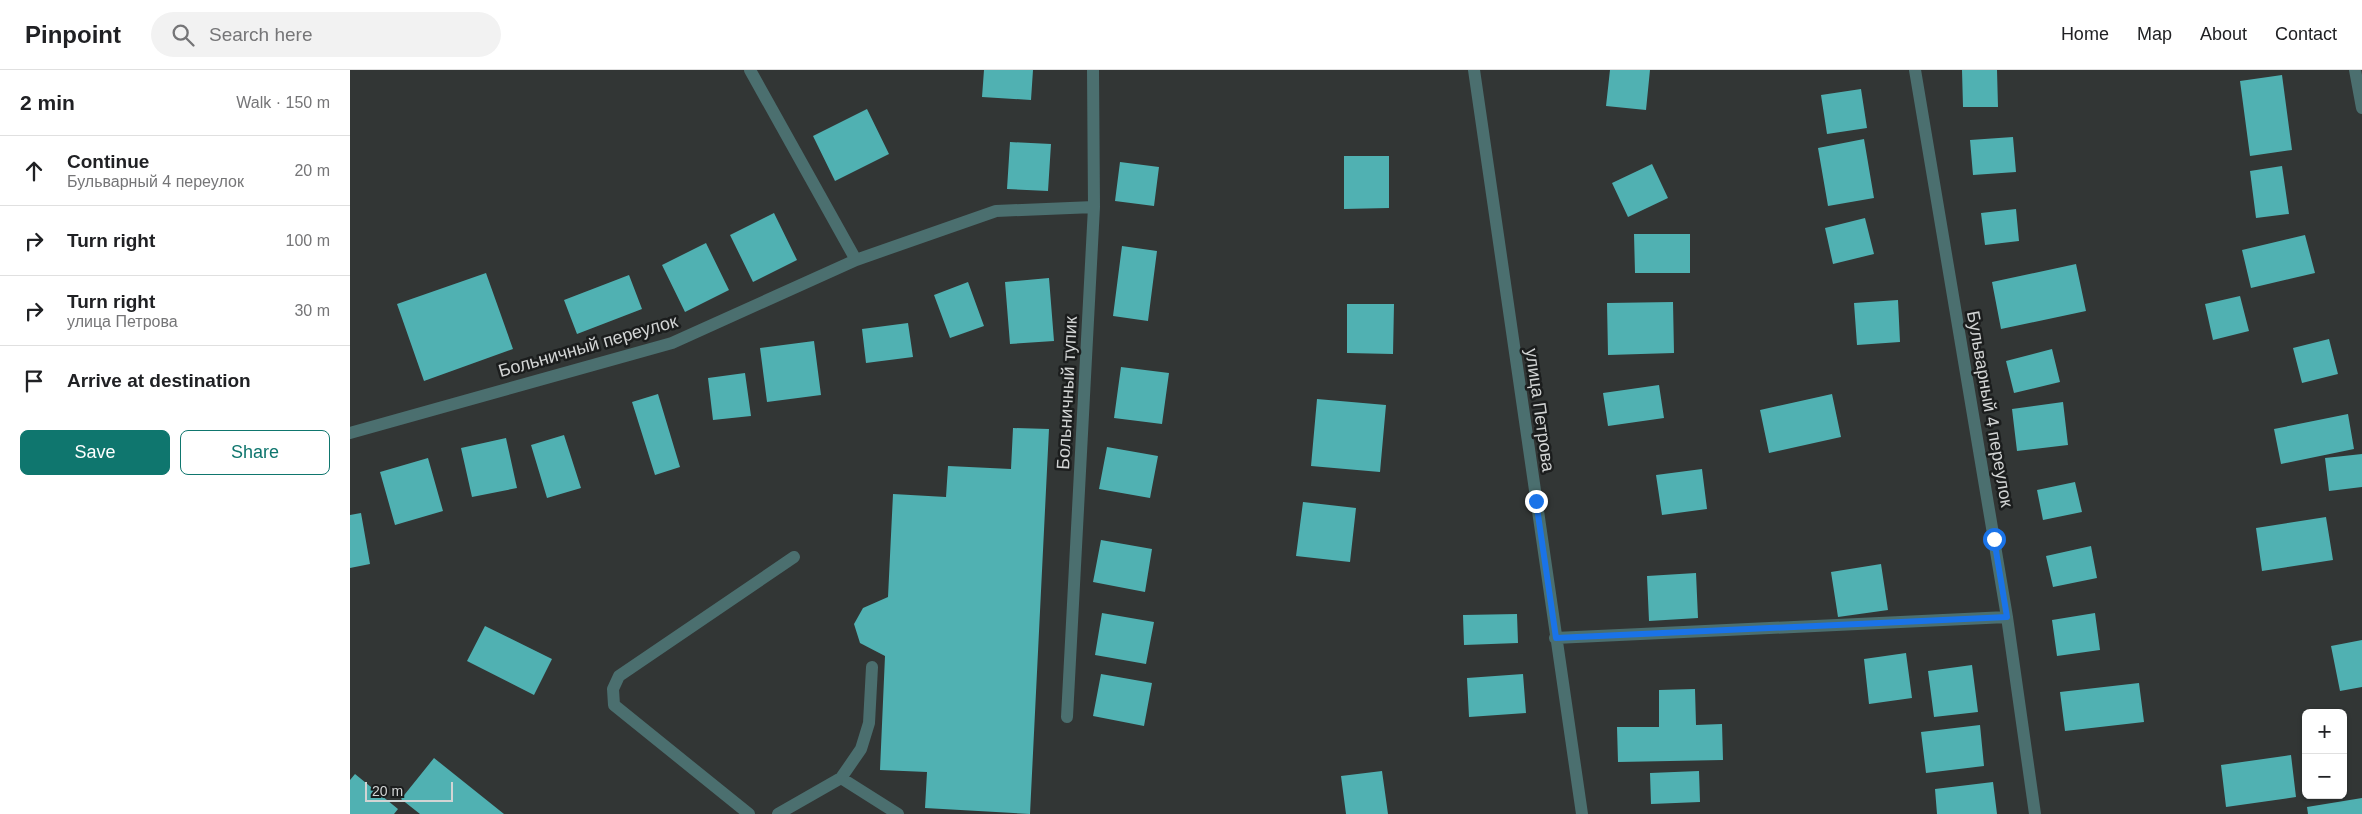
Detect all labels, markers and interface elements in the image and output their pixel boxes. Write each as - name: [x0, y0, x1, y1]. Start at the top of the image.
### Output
- search box: [151, 12, 501, 57]
- text: Pinpoint: [25, 21, 121, 48]
- icon: search: [169, 21, 197, 49]
- text: Search here: [209, 24, 313, 45]
- text: Home: [2061, 24, 2109, 44]
- text: Map: [2137, 24, 2172, 44]
- text: About: [2200, 24, 2247, 44]
- text: Contact: [2275, 24, 2337, 44]
- text: 2 min: [20, 91, 75, 114]
- text: Walk · 150 m: [236, 94, 330, 111]
- text: Continue: [67, 151, 149, 172]
- icon: ahead: [20, 157, 48, 185]
- text: 20 m: [294, 162, 330, 179]
- text: Бульварный 4 переулок: [67, 173, 244, 190]
- icon: right: [20, 227, 48, 255]
- text: Turn right: [67, 230, 155, 251]
- text: 100 m: [286, 232, 330, 249]
- text: Turn right: [67, 291, 155, 312]
- icon: right: [20, 297, 48, 325]
- text: 30 m: [294, 302, 330, 319]
- street label: Бульварный 4 переулок: [1963, 309, 2017, 509]
- street label: Больничный переулок: [496, 311, 680, 381]
- text: улица Петрова: [67, 313, 178, 330]
- street label: Больничный тупик: [1053, 316, 1081, 470]
- street label: улица Петрова: [1521, 347, 1559, 474]
- icon: arrive: [20, 367, 48, 395]
- text: Arrive at destination: [67, 370, 251, 391]
- button: Save: [20, 430, 170, 475]
- button: Share: [180, 430, 330, 475]
- route end: [1525, 490, 1548, 513]
- route start: [1983, 528, 2006, 551]
- map controls: [2302, 709, 2347, 799]
- button: +: [2302, 709, 2347, 754]
- button: −: [2302, 754, 2347, 799]
- scale bar: [365, 779, 452, 802]
- text: 20 m: [372, 783, 403, 799]

